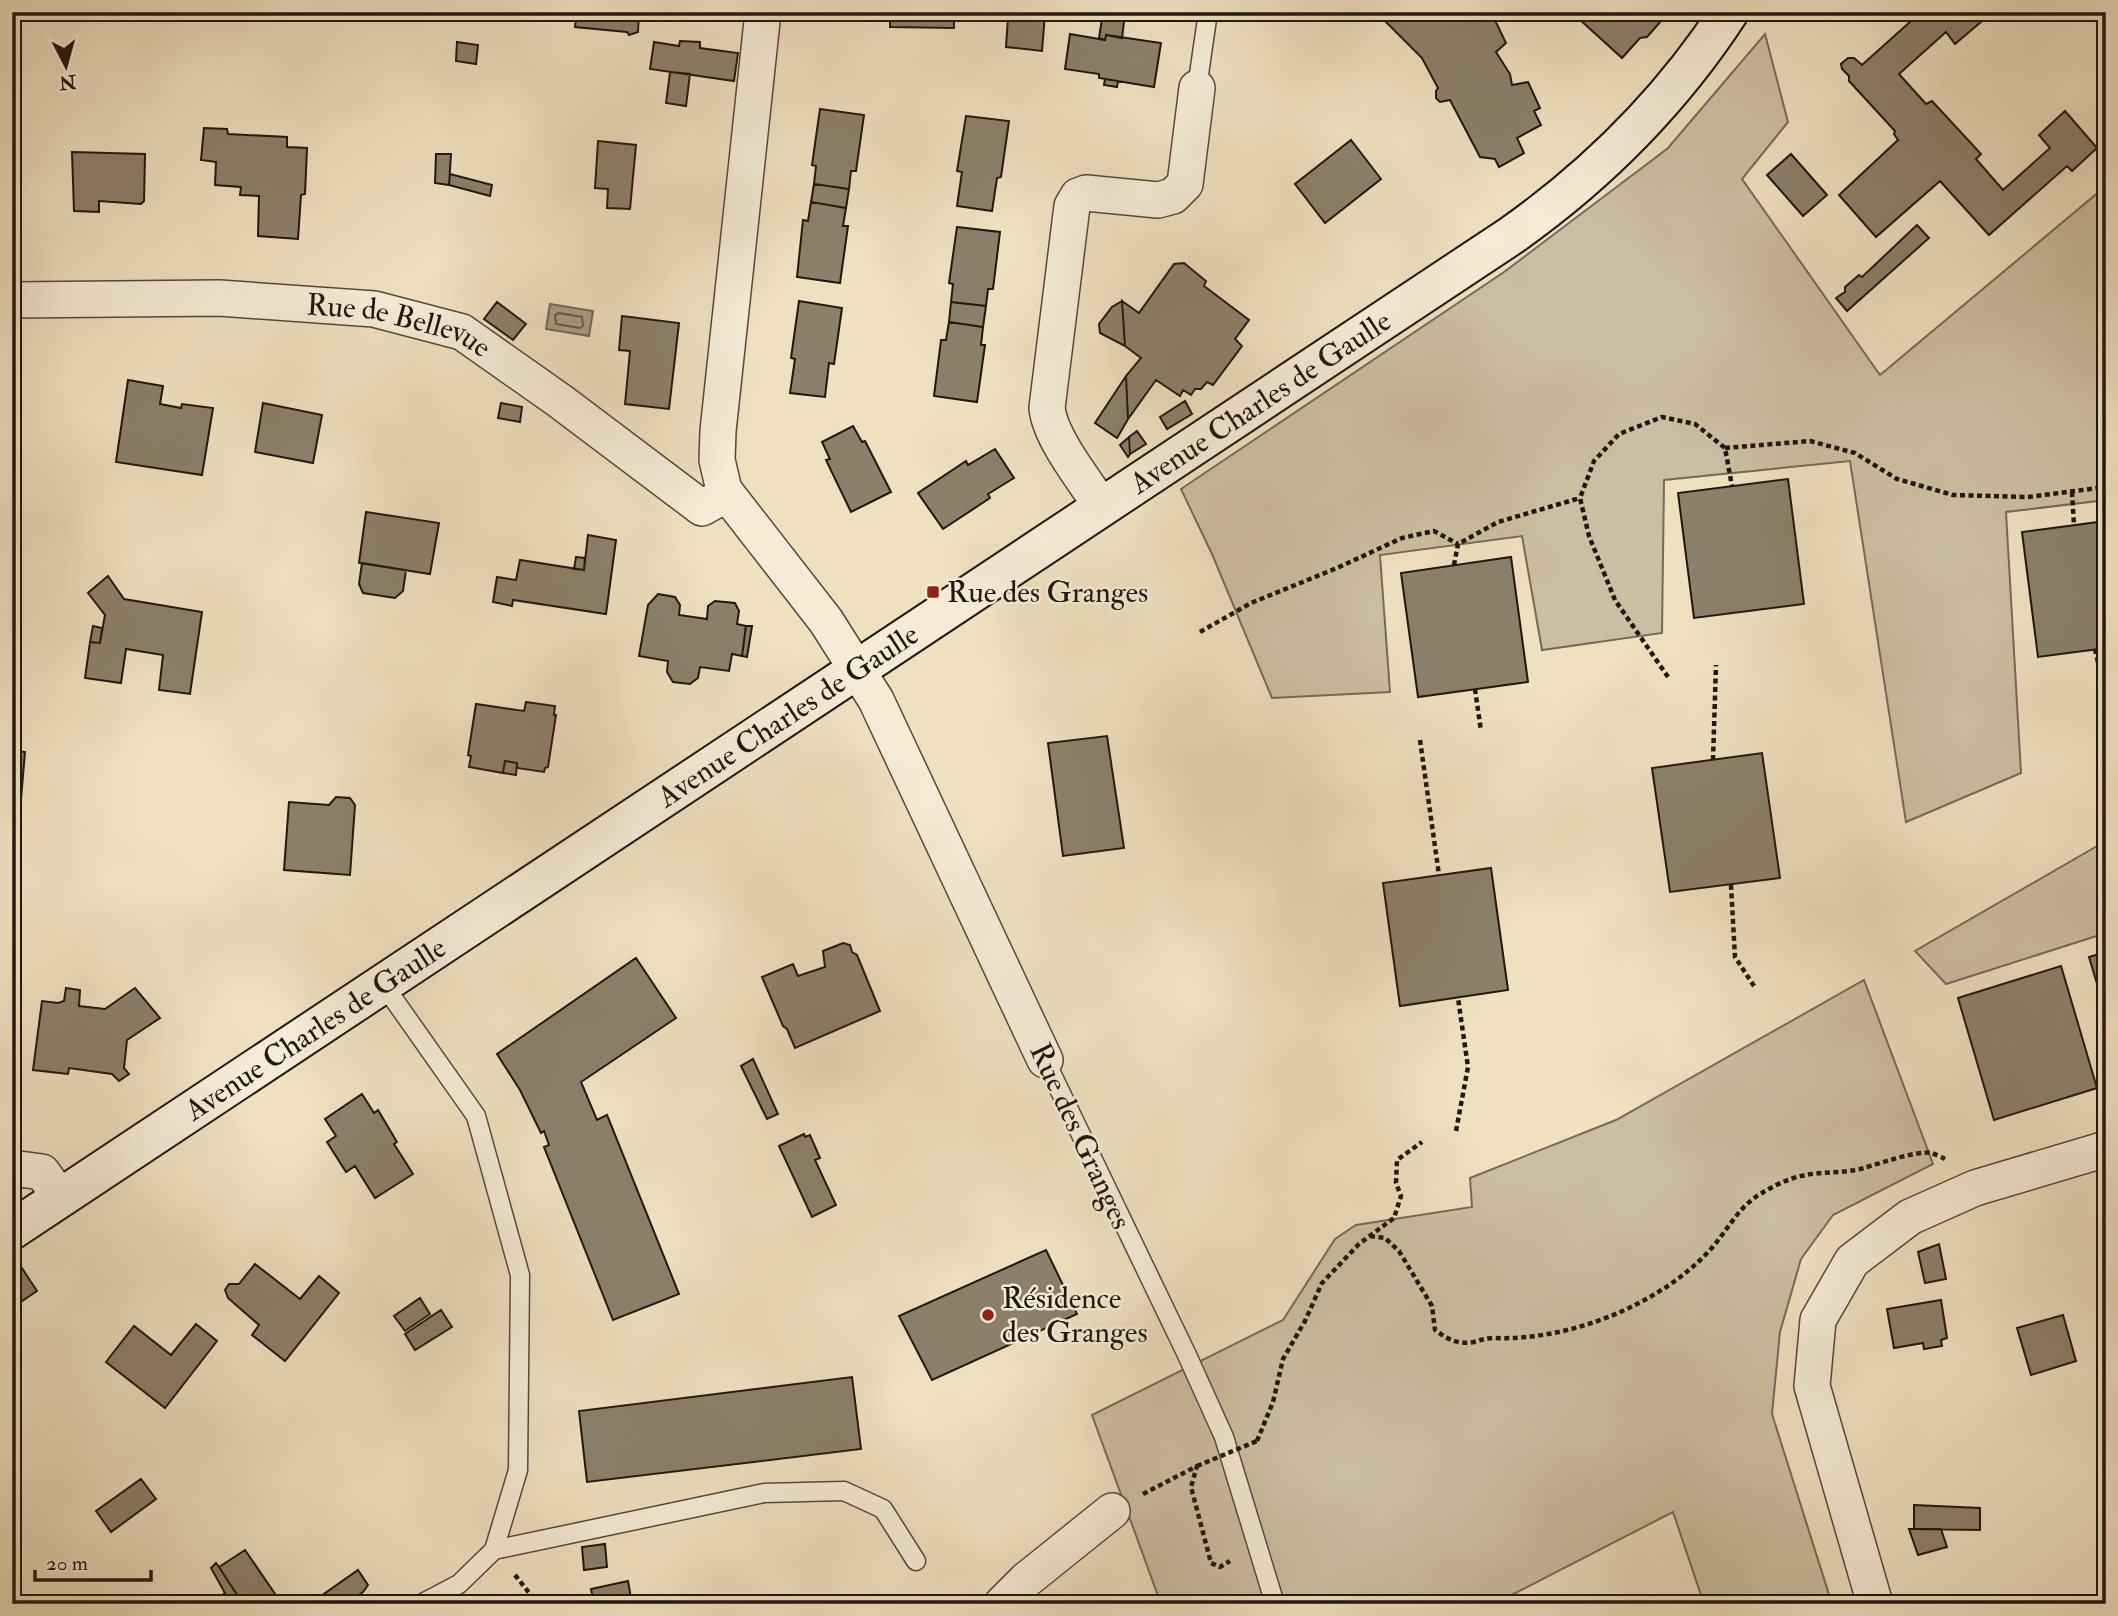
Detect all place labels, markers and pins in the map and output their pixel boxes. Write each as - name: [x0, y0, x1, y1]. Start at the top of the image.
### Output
- place label: Rue des Granges: [947, 574, 1148, 611]
- marker: Rue des Granges: [925, 584, 941, 600]
- place label: Résidence des Granges: [1002, 1280, 1148, 1351]
- marker: Résidence des Granges: [980, 1307, 996, 1323]

